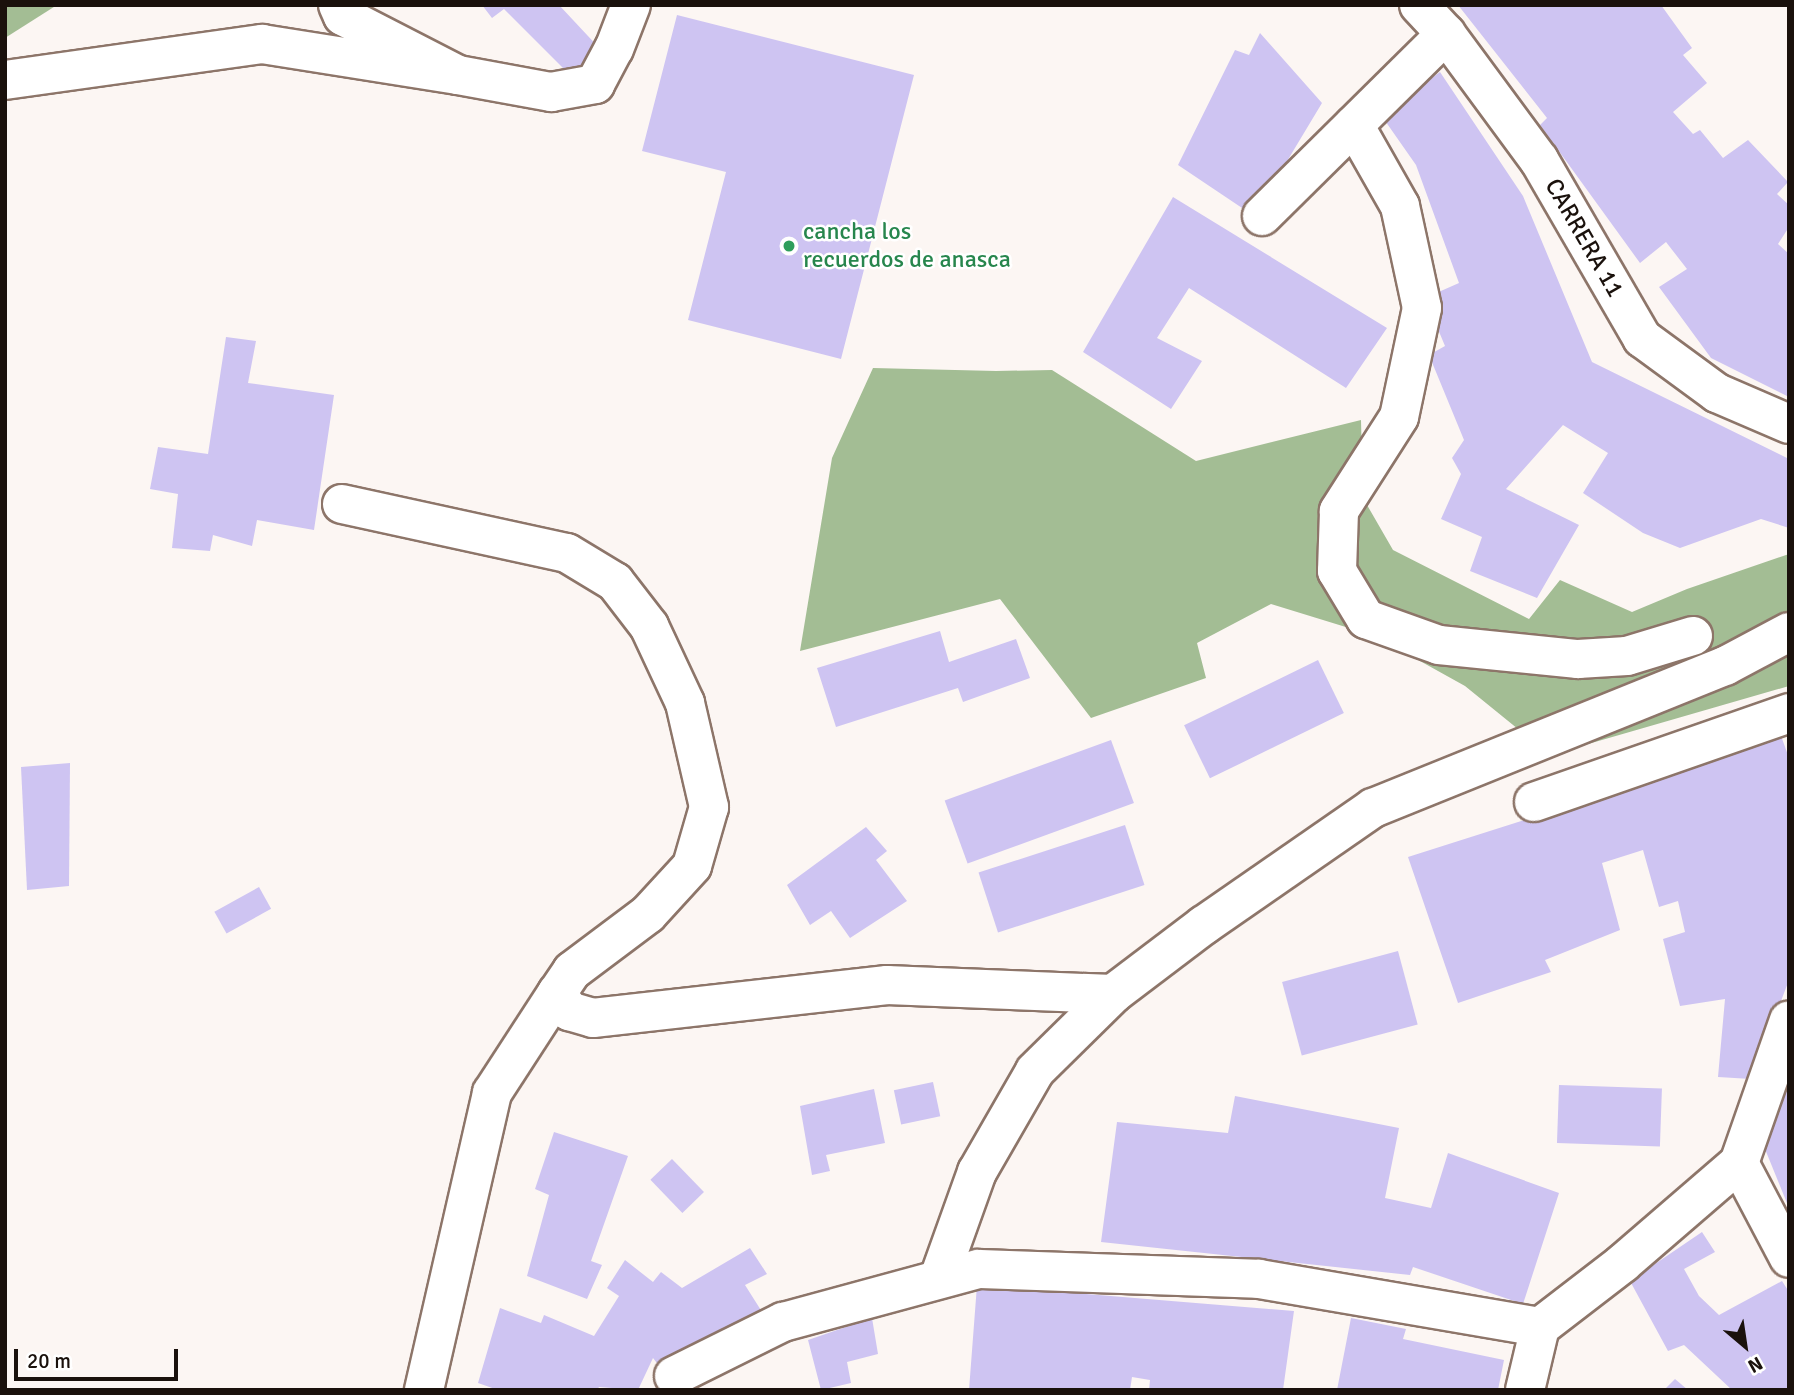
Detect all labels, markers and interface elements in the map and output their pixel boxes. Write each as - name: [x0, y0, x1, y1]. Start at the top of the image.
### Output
- street label: CARRERA 11: [1539, 174, 1629, 302]
- place label: cancha los recuerdos de anasca: [803, 218, 1011, 274]
- marker: cancha los recuerdos de anasca: [781, 238, 797, 254]
- north arrow: [1710, 1311, 1780, 1381]
- scale bar: [18, 1336, 182, 1380]
- text: 20 m: [27, 1348, 71, 1374]
- text: N: [1744, 1351, 1767, 1378]

